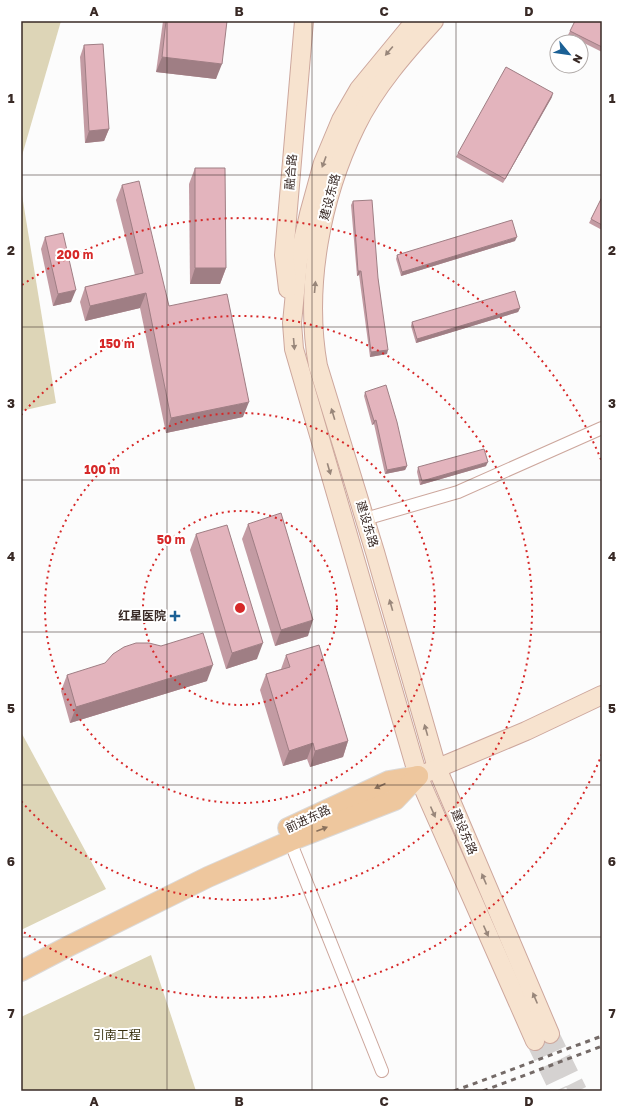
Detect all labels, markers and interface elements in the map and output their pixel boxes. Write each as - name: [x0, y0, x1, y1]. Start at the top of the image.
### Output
- text: A: [89, 3, 99, 19]
- text: B: [234, 3, 244, 19]
- text: C: [379, 3, 389, 19]
- text: D: [524, 3, 534, 19]
- north arrow: [549, 34, 589, 74]
- one-way arrow: [385, 45, 394, 56]
- text: N: [570, 52, 586, 66]
- text: 1: [8, 90, 15, 106]
- text: 1: [609, 90, 616, 106]
- street label: 融合路: [281, 153, 300, 191]
- one-way arrow: [321, 156, 327, 168]
- street label: 建设东路: [316, 172, 343, 222]
- text: 2: [7, 242, 15, 258]
- text: 2: [608, 242, 616, 258]
- text: 200 m: [57, 247, 93, 262]
- one-way arrow: [311, 281, 318, 293]
- text: 150 m: [100, 336, 134, 351]
- one-way arrow: [290, 338, 297, 350]
- text: 3: [7, 395, 15, 411]
- text: 3: [608, 395, 616, 411]
- one-way arrow: [330, 408, 336, 420]
- text: 100 m: [84, 462, 120, 477]
- one-way arrow: [326, 463, 332, 475]
- street label: 建设东路: [353, 499, 382, 549]
- text: 50 m: [157, 532, 185, 547]
- text: 4: [7, 548, 15, 564]
- text: 4: [608, 548, 616, 564]
- one-way arrow: [388, 599, 394, 611]
- centre of rings: [233, 601, 247, 615]
- place label: 红星医院: [118, 608, 166, 623]
- marker: 红星医院: [169, 610, 181, 622]
- text: 5: [7, 700, 15, 716]
- text: 5: [608, 700, 616, 716]
- one-way arrow: [423, 724, 429, 736]
- one-way arrow: [374, 783, 386, 789]
- street label: 前进东路: [283, 802, 333, 835]
- one-way arrow: [431, 806, 437, 818]
- street label: 建设东路: [448, 807, 481, 857]
- one-way arrow: [316, 825, 328, 831]
- text: 6: [7, 853, 15, 869]
- text: 6: [608, 853, 616, 869]
- one-way arrow: [481, 873, 487, 884]
- one-way arrow: [483, 925, 489, 936]
- one-way arrow: [532, 993, 538, 1004]
- text: 7: [7, 1005, 15, 1021]
- text: 7: [608, 1005, 616, 1021]
- park label: 引南工程: [93, 1027, 141, 1042]
- text: A: [89, 1093, 99, 1109]
- text: B: [234, 1093, 244, 1109]
- text: C: [379, 1093, 389, 1109]
- text: D: [524, 1093, 534, 1109]

